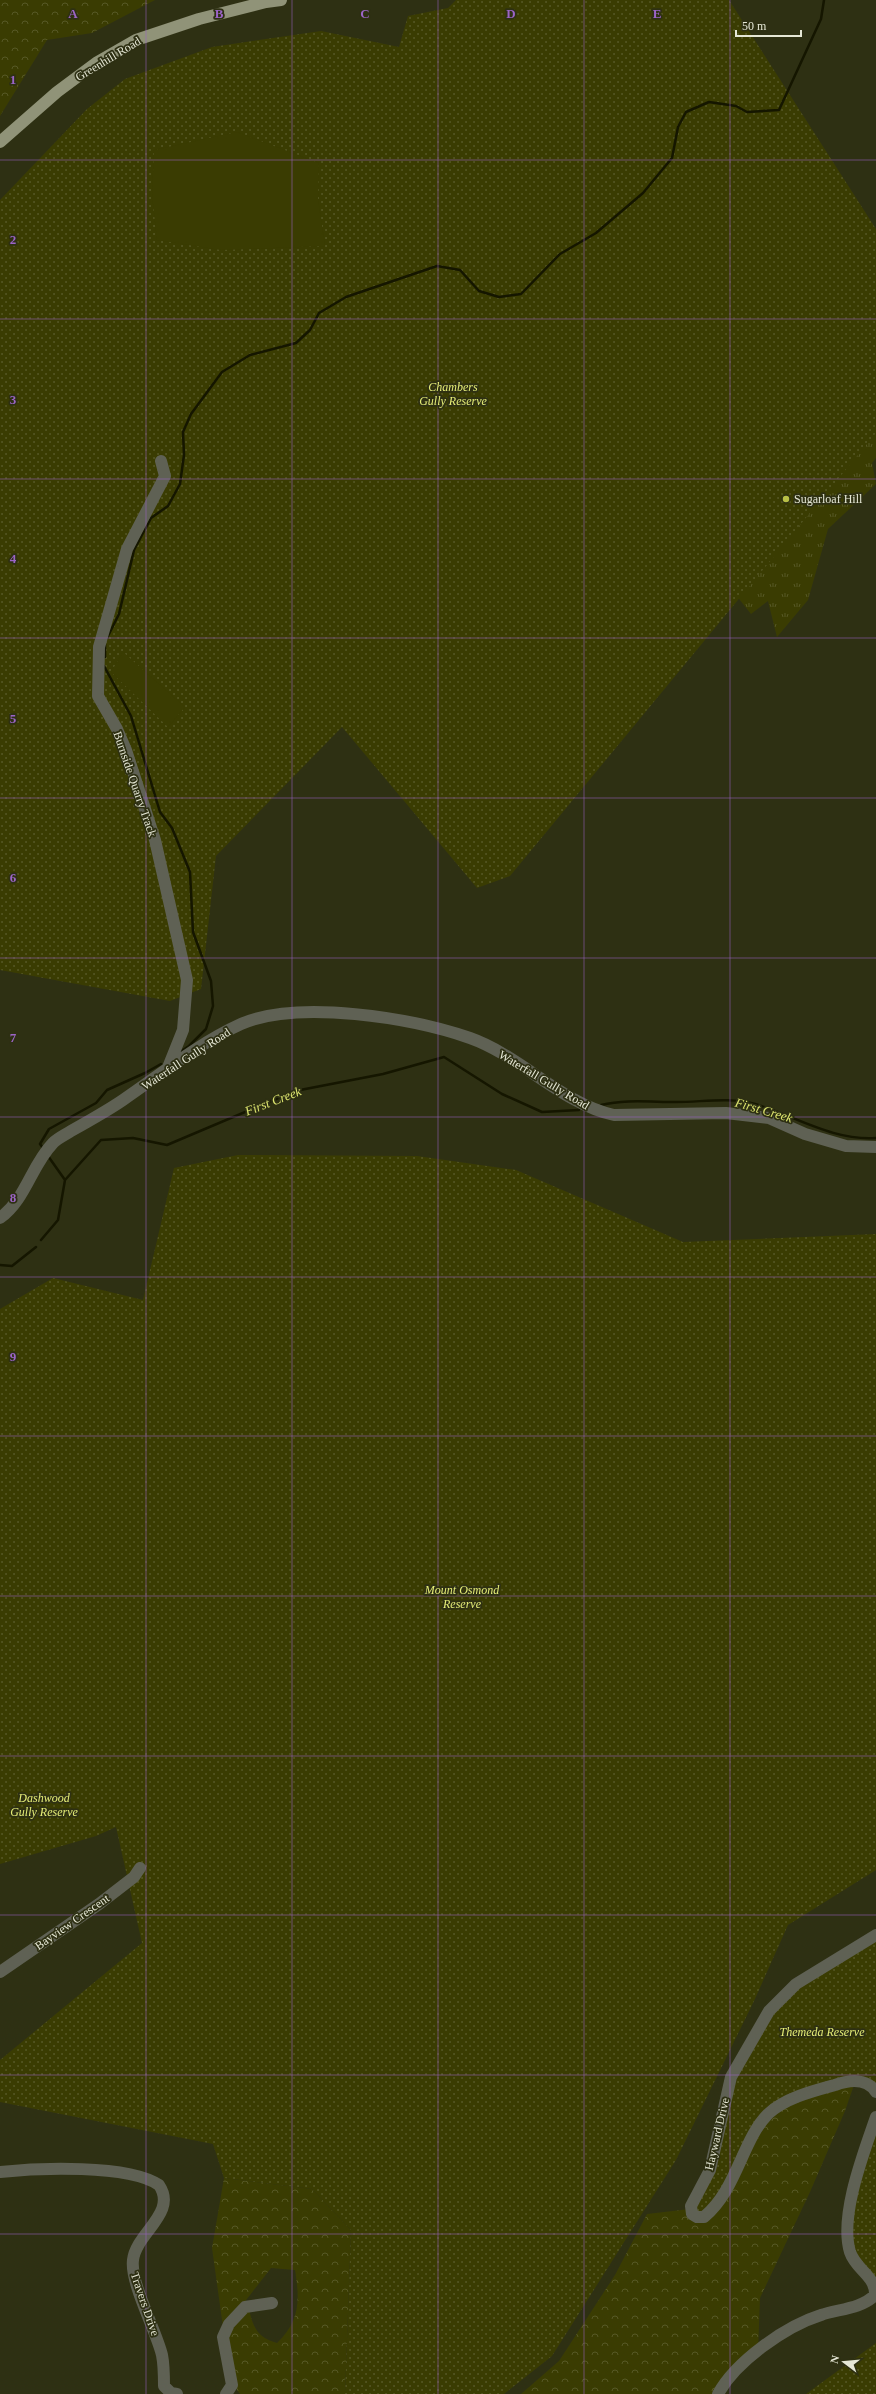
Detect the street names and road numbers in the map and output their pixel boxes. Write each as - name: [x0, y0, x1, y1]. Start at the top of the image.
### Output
- street label: Greenhill Road: [73, 34, 143, 84]
- street label: Burnside Quarry Track: [110, 729, 160, 839]
- street label: Waterfall Gully Road: [139, 1025, 233, 1093]
- street label: Waterfall Gully Road: [496, 1047, 592, 1113]
- street label: Bayview Crescent: [32, 1891, 112, 1953]
- street label: Hayward Drive: [702, 2096, 732, 2172]
- street label: Travers Drive: [128, 2270, 162, 2338]

